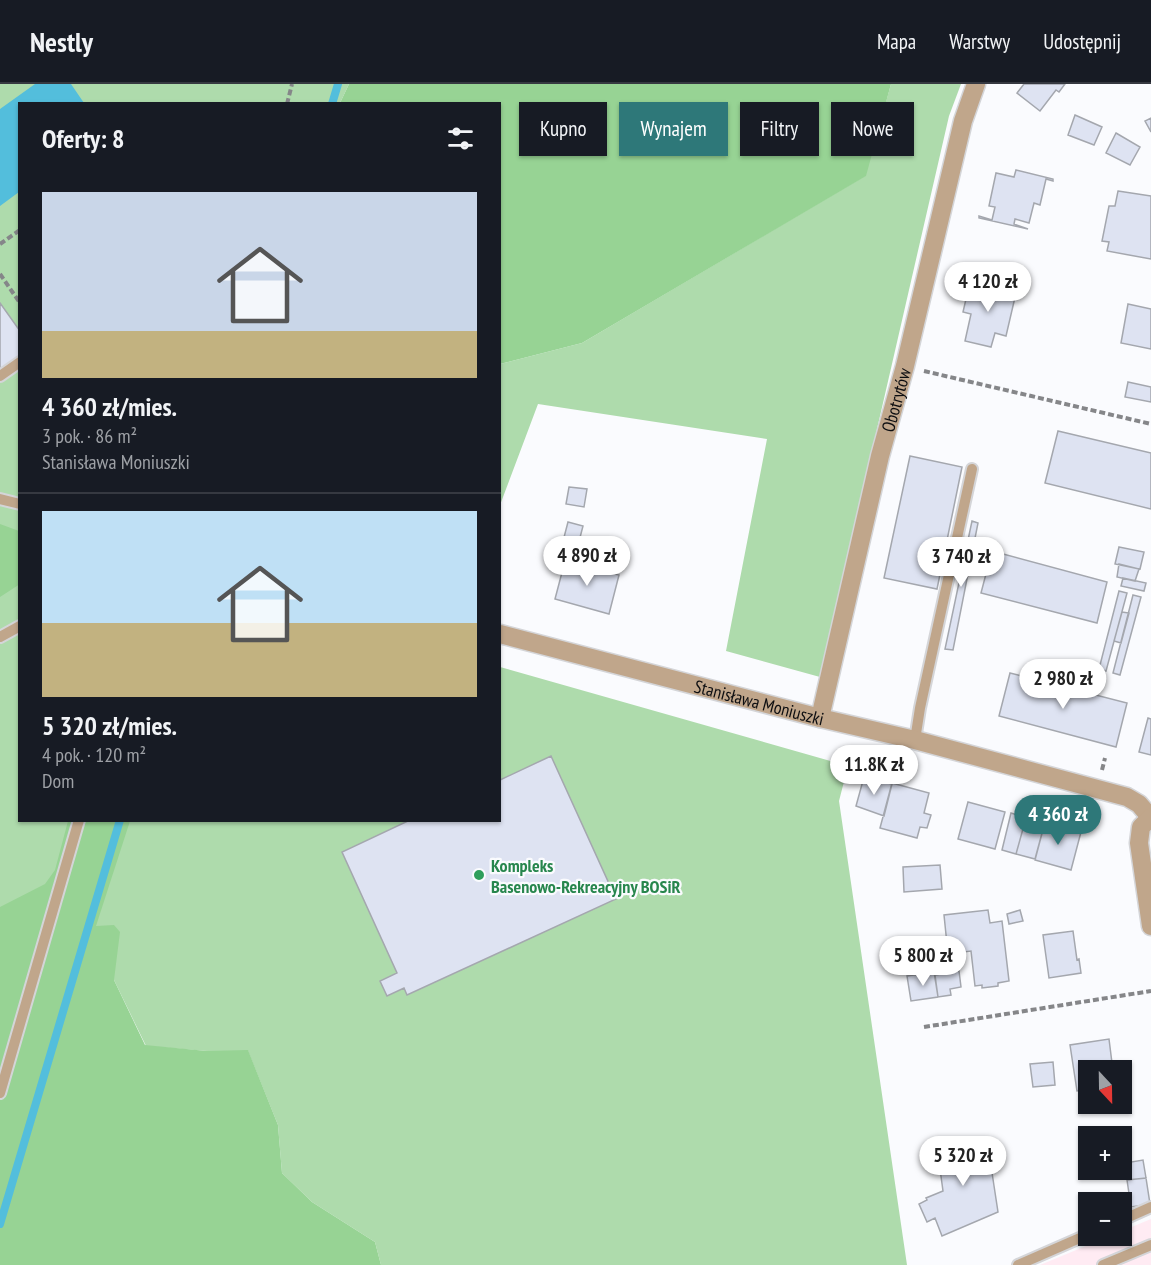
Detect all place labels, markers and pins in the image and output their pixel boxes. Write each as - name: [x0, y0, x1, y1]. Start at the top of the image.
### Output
- pin: 4 120 zł: [926, 262, 1050, 313]
- pin: 4 890 zł: [525, 536, 649, 587]
- pin: 3 740 zł: [899, 537, 1023, 588]
- pin: 2 980 zł: [1001, 659, 1125, 710]
- pin: 11.8K zł: [812, 745, 936, 796]
- pin: 4 360 zł: [996, 795, 1120, 846]
- place label: Kompleks Basenowo-Rekreacyjny BOSiR: [491, 854, 681, 898]
- marker: Kompleks Basenowo-Rekreacyjny BOSiR: [472, 868, 486, 882]
- pin: 5 800 zł: [861, 936, 985, 987]
- pin: 5 320 zł: [901, 1136, 1025, 1187]

